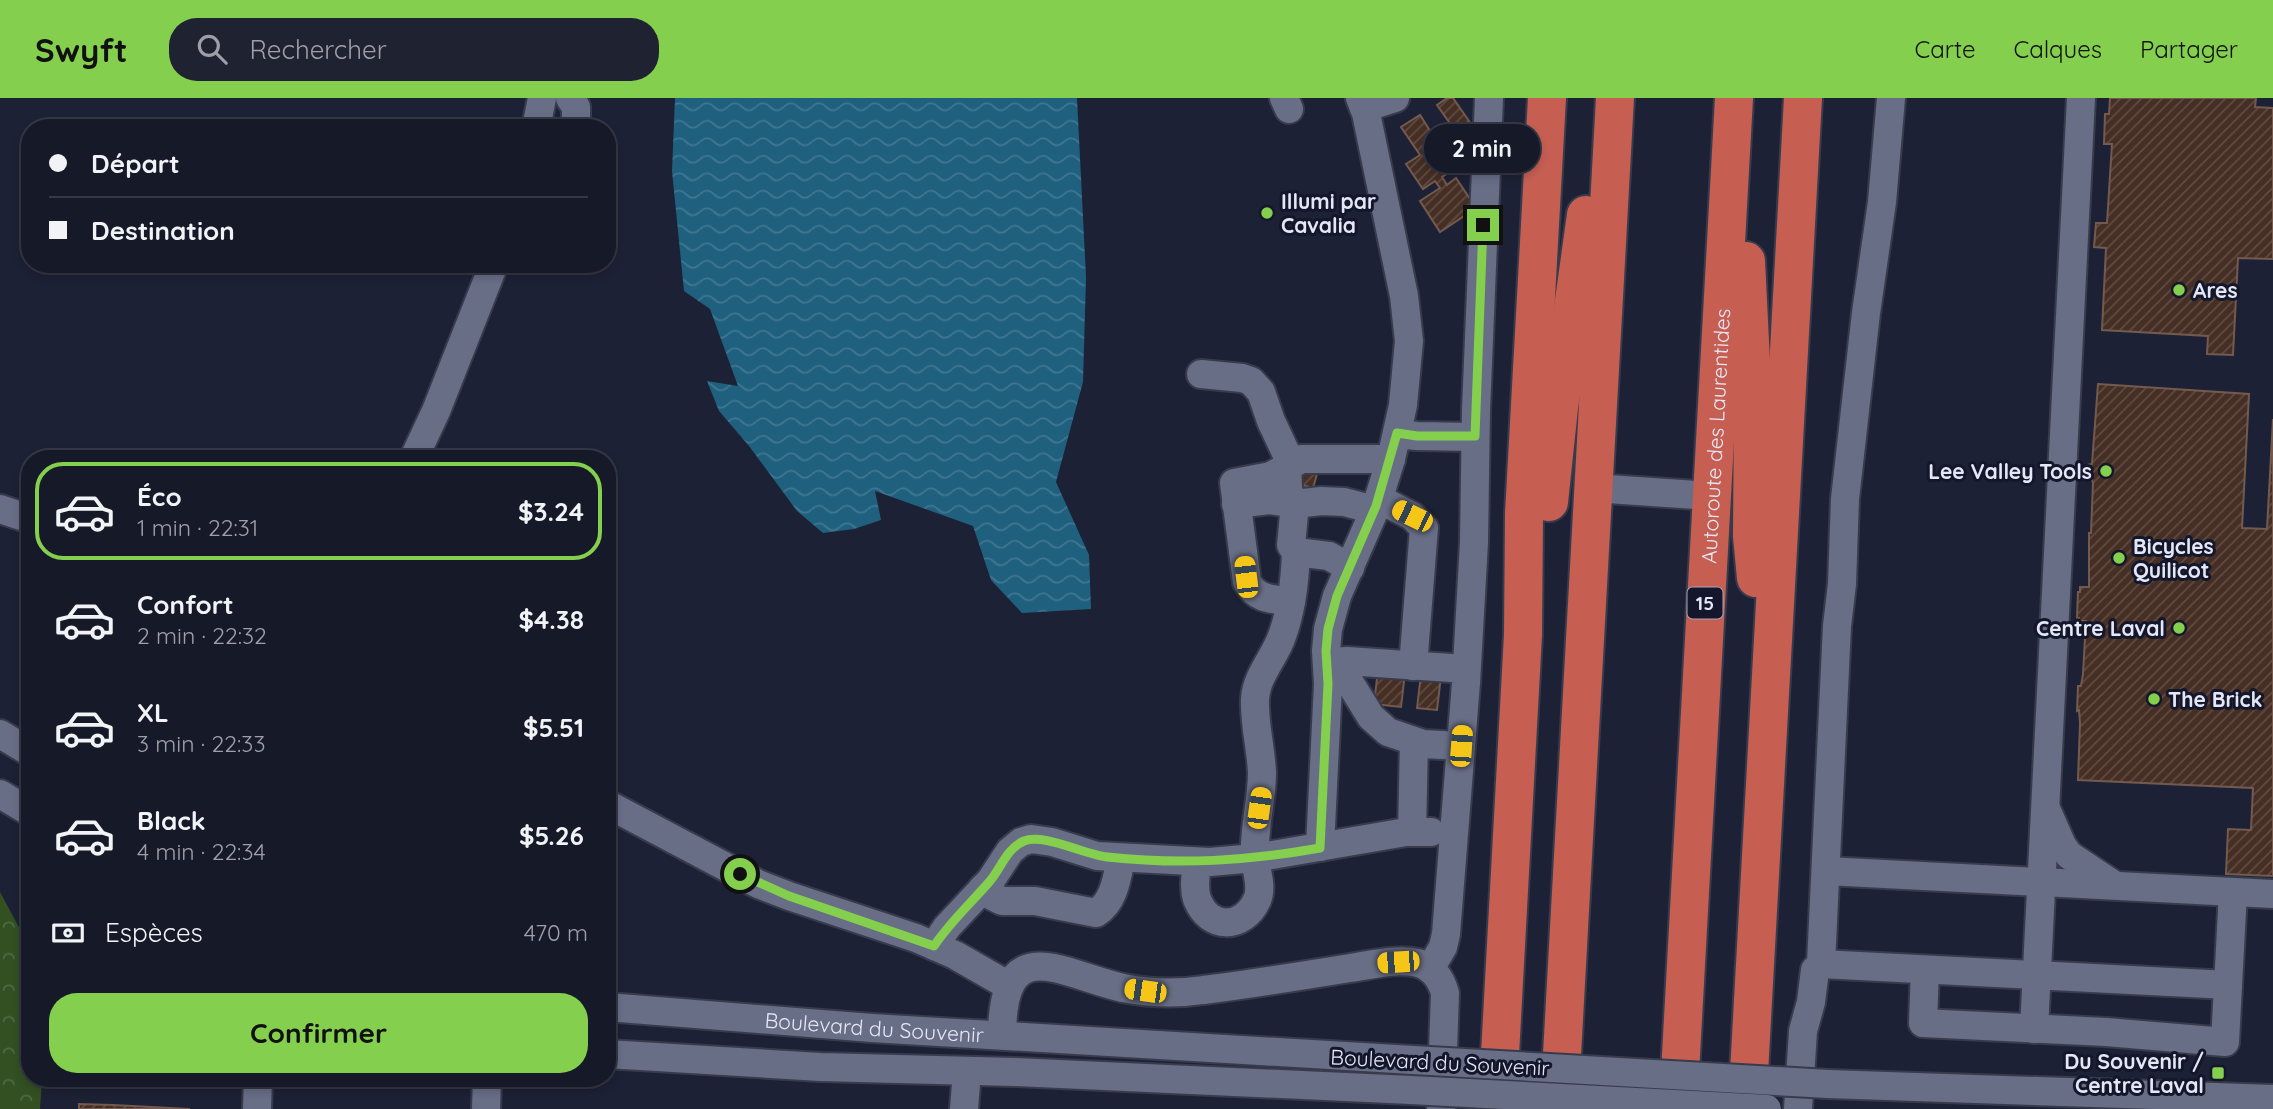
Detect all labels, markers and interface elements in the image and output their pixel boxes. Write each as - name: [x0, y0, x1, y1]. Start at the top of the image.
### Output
- search box: [169, 18, 659, 81]
- text: Swyft: [35, 29, 127, 70]
- icon: search: [193, 30, 231, 68]
- text: Rechercher: [249, 33, 387, 66]
- text: Carte: [1914, 34, 1976, 64]
- text: Calques: [2014, 34, 2102, 64]
- text: Partager: [2140, 34, 2238, 64]
- callout: 2 min: [1425, 123, 1541, 172]
- text: 2 min: [1452, 134, 1512, 163]
- text: Départ: [91, 147, 180, 180]
- place label: Illumi par Cavalia: [1281, 188, 1376, 238]
- marker: Illumi par Cavalia: [1259, 205, 1275, 221]
- route end: [1467, 209, 1499, 241]
- text: Destination: [91, 214, 235, 247]
- place label: Ares: [2193, 277, 2238, 303]
- marker: Ares: [2171, 282, 2187, 298]
- street label: Autoroute des Laurentides: [1695, 308, 1735, 564]
- place label: Lee Valley Tools: [1928, 458, 2092, 484]
- marker: Lee Valley Tools: [2098, 463, 2114, 479]
- icon: car: [53, 480, 116, 543]
- text: Éco: [137, 480, 182, 513]
- text: $3.24: [518, 495, 584, 528]
- car: [1389, 497, 1436, 535]
- text: 1 min · 22:31: [137, 513, 258, 542]
- place label: Bicycles Quilicot: [2133, 533, 2214, 583]
- marker: Bicycles Quilicot: [2111, 550, 2127, 566]
- car: [1234, 555, 1259, 599]
- icon: car: [53, 588, 116, 651]
- text: Confort: [137, 588, 234, 621]
- road number: 15: [1688, 588, 1722, 618]
- text: $4.38: [519, 603, 584, 636]
- place label: Centre Laval: [2036, 615, 2165, 641]
- marker: Centre Laval: [2171, 620, 2187, 636]
- text: 2 min · 22:32: [137, 621, 267, 650]
- place label: The Brick: [2168, 686, 2262, 712]
- marker: The Brick: [2146, 691, 2162, 707]
- icon: car: [53, 696, 116, 759]
- text: XL: [137, 696, 169, 729]
- text: $5.51: [523, 711, 584, 744]
- car: [1450, 724, 1473, 768]
- text: 3 min · 22:33: [137, 729, 265, 758]
- car: [1246, 786, 1273, 830]
- icon: car: [53, 804, 116, 867]
- text: Black: [137, 804, 206, 837]
- text: $5.26: [519, 819, 584, 852]
- text: 4 min · 22:34: [137, 837, 266, 866]
- route start: [724, 858, 756, 890]
- icon: cash: [49, 914, 87, 952]
- text: Espèces: [105, 916, 203, 949]
- text: 470 m: [524, 918, 588, 947]
- car: [1377, 950, 1420, 974]
- car: [1123, 978, 1168, 1004]
- button: Confirmer: [49, 993, 588, 1073]
- street label: Boulevard du Souvenir: [764, 1007, 984, 1048]
- street label: Boulevard du Souvenir: [1330, 1043, 1550, 1081]
- place label: Du Souvenir / Centre Laval: [2064, 1048, 2204, 1098]
- marker: Du Souvenir / Centre Laval: [2210, 1065, 2226, 1081]

